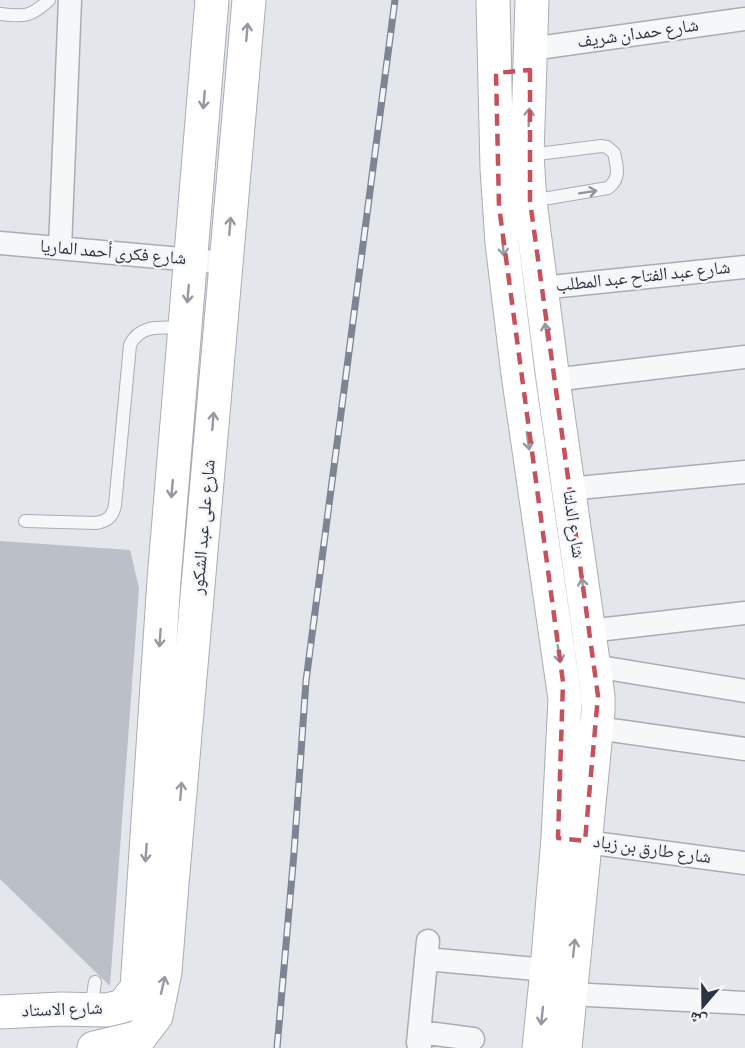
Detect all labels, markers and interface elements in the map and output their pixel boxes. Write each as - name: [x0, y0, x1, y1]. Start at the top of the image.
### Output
- street label: شارع حمدان شريف: [576, 17, 700, 52]
- one-way arrow: [242, 23, 253, 43]
- one-way arrow: [198, 90, 209, 110]
- one-way arrow: [523, 108, 534, 128]
- one-way arrow: [577, 186, 597, 197]
- one-way arrow: [225, 217, 236, 237]
- street label: شارع فكرى أحمد الماريا: [39, 235, 187, 269]
- one-way arrow: [498, 237, 509, 257]
- street label: شارع عبد الفتاح عبد المطلب: [555, 259, 731, 297]
- one-way arrow: [182, 284, 193, 304]
- one-way arrow: [541, 322, 552, 342]
- one-way arrow: [208, 411, 219, 431]
- one-way arrow: [522, 430, 533, 450]
- street label: شارع على عبد الشكور: [189, 459, 220, 596]
- one-way arrow: [166, 478, 177, 498]
- street label: شارع الدلتا: [558, 489, 587, 559]
- one-way arrow: [577, 578, 588, 598]
- one-way arrow: [155, 627, 166, 647]
- one-way arrow: [554, 644, 565, 664]
- one-way arrow: [176, 781, 187, 801]
- street label: شارع طارق بن زياد: [592, 833, 712, 868]
- one-way arrow: [140, 843, 151, 863]
- one-way arrow: [569, 938, 580, 958]
- one-way arrow: [157, 975, 169, 994]
- north arrow: [673, 976, 733, 1036]
- street label: شارع الاستاد: [21, 1000, 103, 1021]
- one-way arrow: [536, 1006, 547, 1025]
- text: ش: [687, 1008, 709, 1030]

